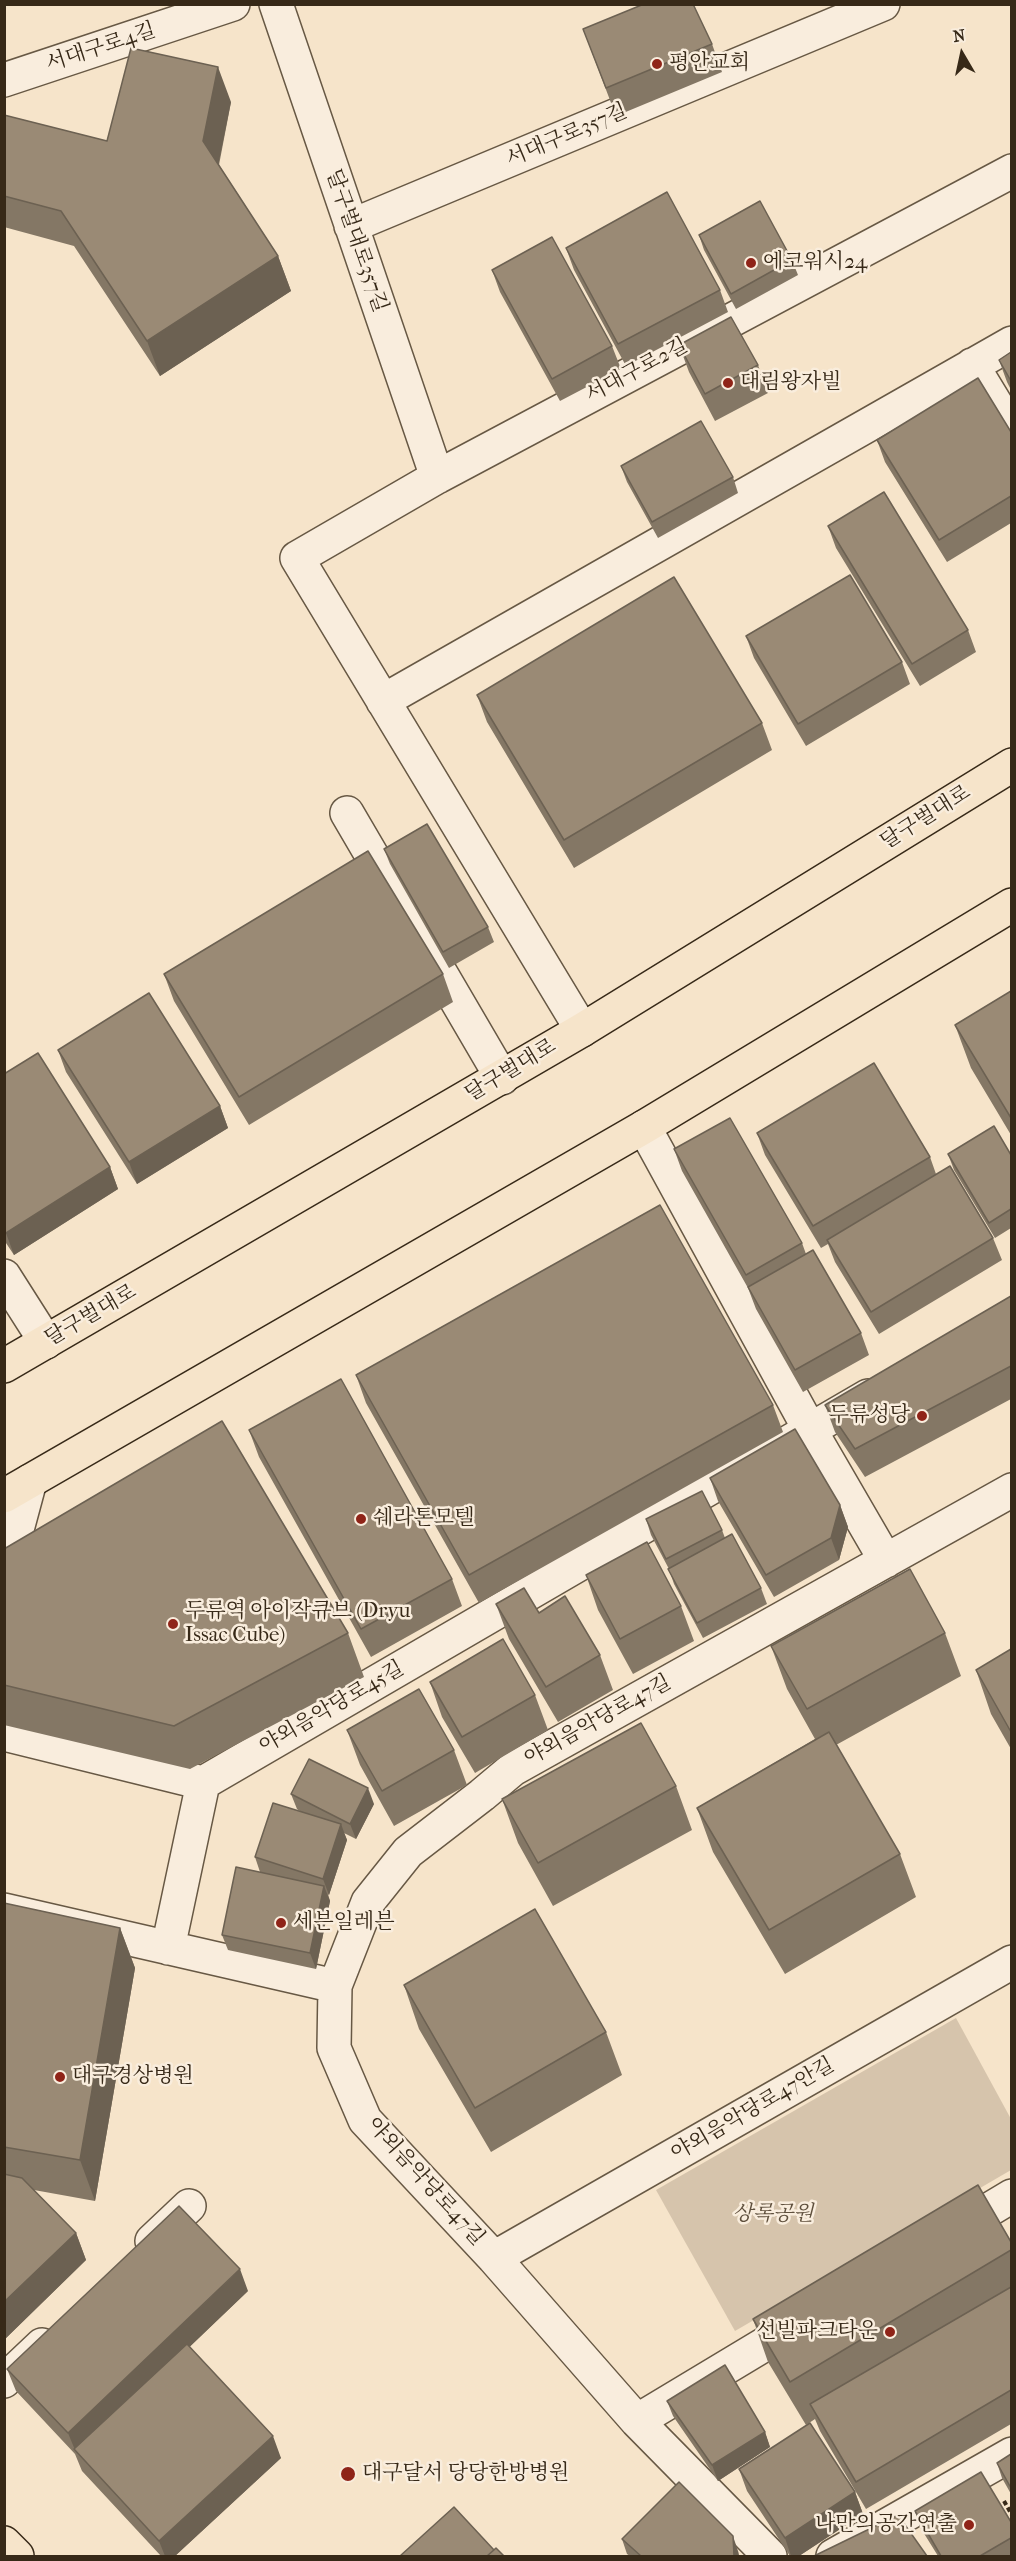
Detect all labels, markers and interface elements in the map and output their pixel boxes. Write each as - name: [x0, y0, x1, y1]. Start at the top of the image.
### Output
- street label: 서대구로4길: [43, 18, 159, 78]
- north arrow: [932, 24, 992, 84]
- text: N: [952, 25, 967, 46]
- place label: 평안교회: [669, 51, 750, 77]
- marker: 평안교회: [650, 57, 664, 71]
- street label: 서대구로357길: [503, 99, 631, 173]
- street label: 달구벌대로357길: [320, 166, 392, 316]
- place label: 에코워시24: [763, 250, 867, 276]
- marker: 에코워시24: [744, 256, 758, 270]
- street label: 서대구로2길: [582, 334, 692, 408]
- place label: 대림왕자빌: [740, 370, 841, 396]
- marker: 대림왕자빌: [721, 376, 735, 390]
- street label: 달구벌대로: [876, 780, 976, 856]
- street label: 달구벌대로: [461, 1034, 561, 1108]
- street label: 달구벌대로: [41, 1280, 141, 1352]
- place label: 두류성당: [829, 1403, 910, 1429]
- marker: 두류성당: [915, 1409, 929, 1423]
- place label: 쉐라톤모텔: [373, 1506, 474, 1532]
- marker: 쉐라톤모텔: [354, 1512, 368, 1526]
- place label: 두류역 아이작큐브 (Dryu Issac Cube): [185, 1599, 410, 1649]
- marker: 두류역 아이작큐브 (Dryu Issac Cube): [166, 1617, 180, 1631]
- street label: 야외음악당로45길: [255, 1656, 409, 1760]
- street label: 야외음악당로47길: [520, 1670, 676, 1772]
- place label: 세븐일레븐: [293, 1910, 394, 1936]
- marker: 세븐일레븐: [274, 1916, 288, 1930]
- street label: 야외음악당로47안길: [667, 2053, 839, 2167]
- place label: 대구경상병원: [72, 2064, 194, 2090]
- marker: 대구경상병원: [53, 2070, 67, 2084]
- street label: 야외음악당로47길: [361, 2113, 489, 2251]
- park label: 상록공원: [732, 2202, 814, 2228]
- place label: 선빌파크타운: [756, 2319, 878, 2345]
- marker: 선빌파크타운: [883, 2325, 897, 2339]
- place label: 대구달서 당당한방병원: [362, 2461, 569, 2487]
- marker: 대구달서 당당한방병원: [339, 2465, 357, 2483]
- place label: 나만의공간연출: [815, 2512, 957, 2538]
- marker: 나만의공간연출: [962, 2518, 976, 2532]

